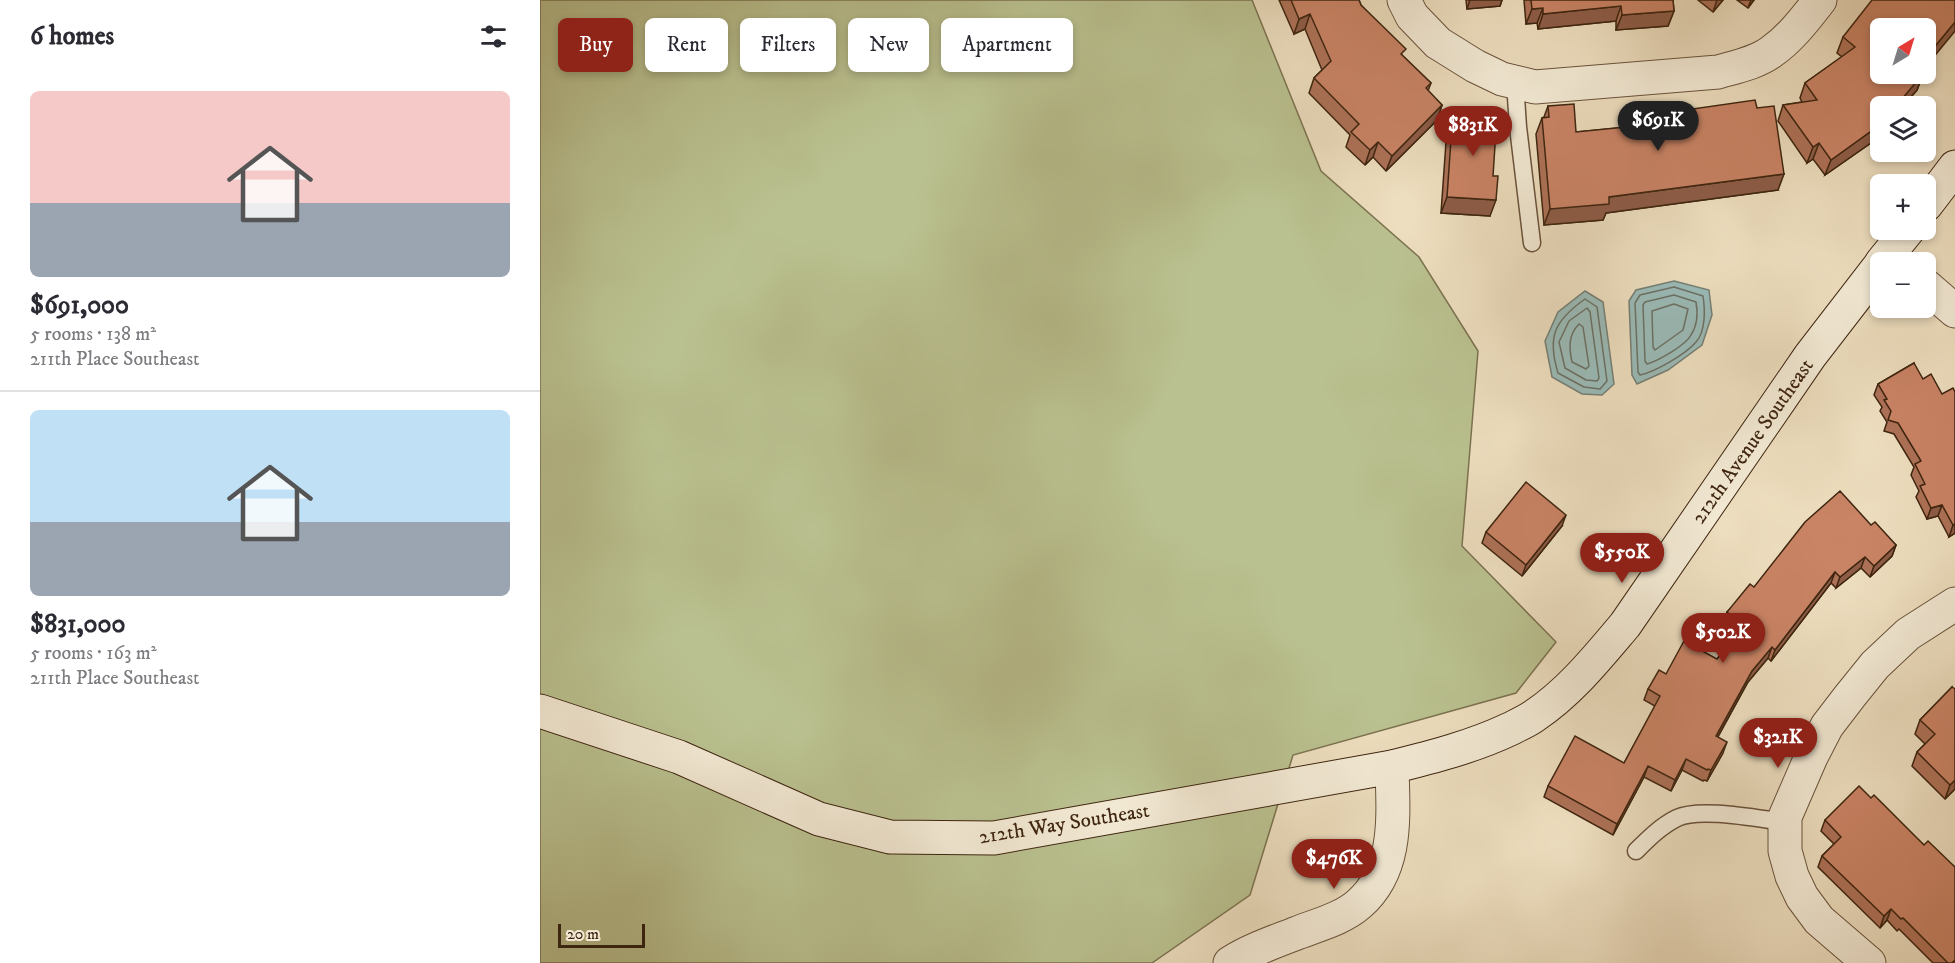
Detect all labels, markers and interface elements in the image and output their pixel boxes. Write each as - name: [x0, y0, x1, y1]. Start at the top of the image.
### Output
- chip: Buy: [558, 18, 633, 72]
- chip: Rent: [645, 18, 728, 72]
- chip: Filters: [740, 18, 836, 72]
- chip: New: [848, 18, 929, 72]
- chip: Apartment: [941, 18, 1073, 72]
- north arrow: [1870, 18, 1936, 84]
- map controls: [1870, 18, 1936, 318]
- text: 6 homes: [30, 20, 114, 53]
- icon: filters: [477, 20, 510, 53]
- button: layers: [1870, 96, 1936, 162]
- pin: $691K: [1616, 101, 1700, 152]
- pin: $831K: [1431, 106, 1515, 157]
- text: $691K: [1632, 108, 1684, 133]
- text: $831K: [1448, 113, 1498, 138]
- icon: home: [216, 130, 324, 238]
- button: +: [1870, 174, 1936, 240]
- button: −: [1870, 252, 1936, 318]
- text: $691,000: [30, 289, 129, 322]
- text: 5 rooms · 138 m²: [30, 322, 156, 347]
- text: 211th Place Southeast: [30, 347, 199, 372]
- street label: 212th Avenue Southeast: [1686, 354, 1820, 529]
- icon: home: [216, 449, 324, 557]
- pin: $550K: [1580, 533, 1664, 584]
- text: $550K: [1594, 540, 1650, 565]
- text: $831,000: [30, 608, 125, 641]
- pin: $502K: [1681, 613, 1765, 664]
- text: $502K: [1695, 620, 1751, 645]
- text: 5 rooms · 163 m²: [30, 641, 157, 666]
- text: 211th Place Southeast: [30, 666, 199, 691]
- pin: $321K: [1736, 718, 1820, 769]
- text: $321K: [1753, 725, 1803, 750]
- street label: 212th Way Southeast: [977, 798, 1152, 850]
- pin: $476K: [1292, 839, 1376, 890]
- text: $476K: [1306, 846, 1362, 871]
- scale bar: [558, 921, 645, 948]
- text: 20 m: [567, 924, 599, 944]

